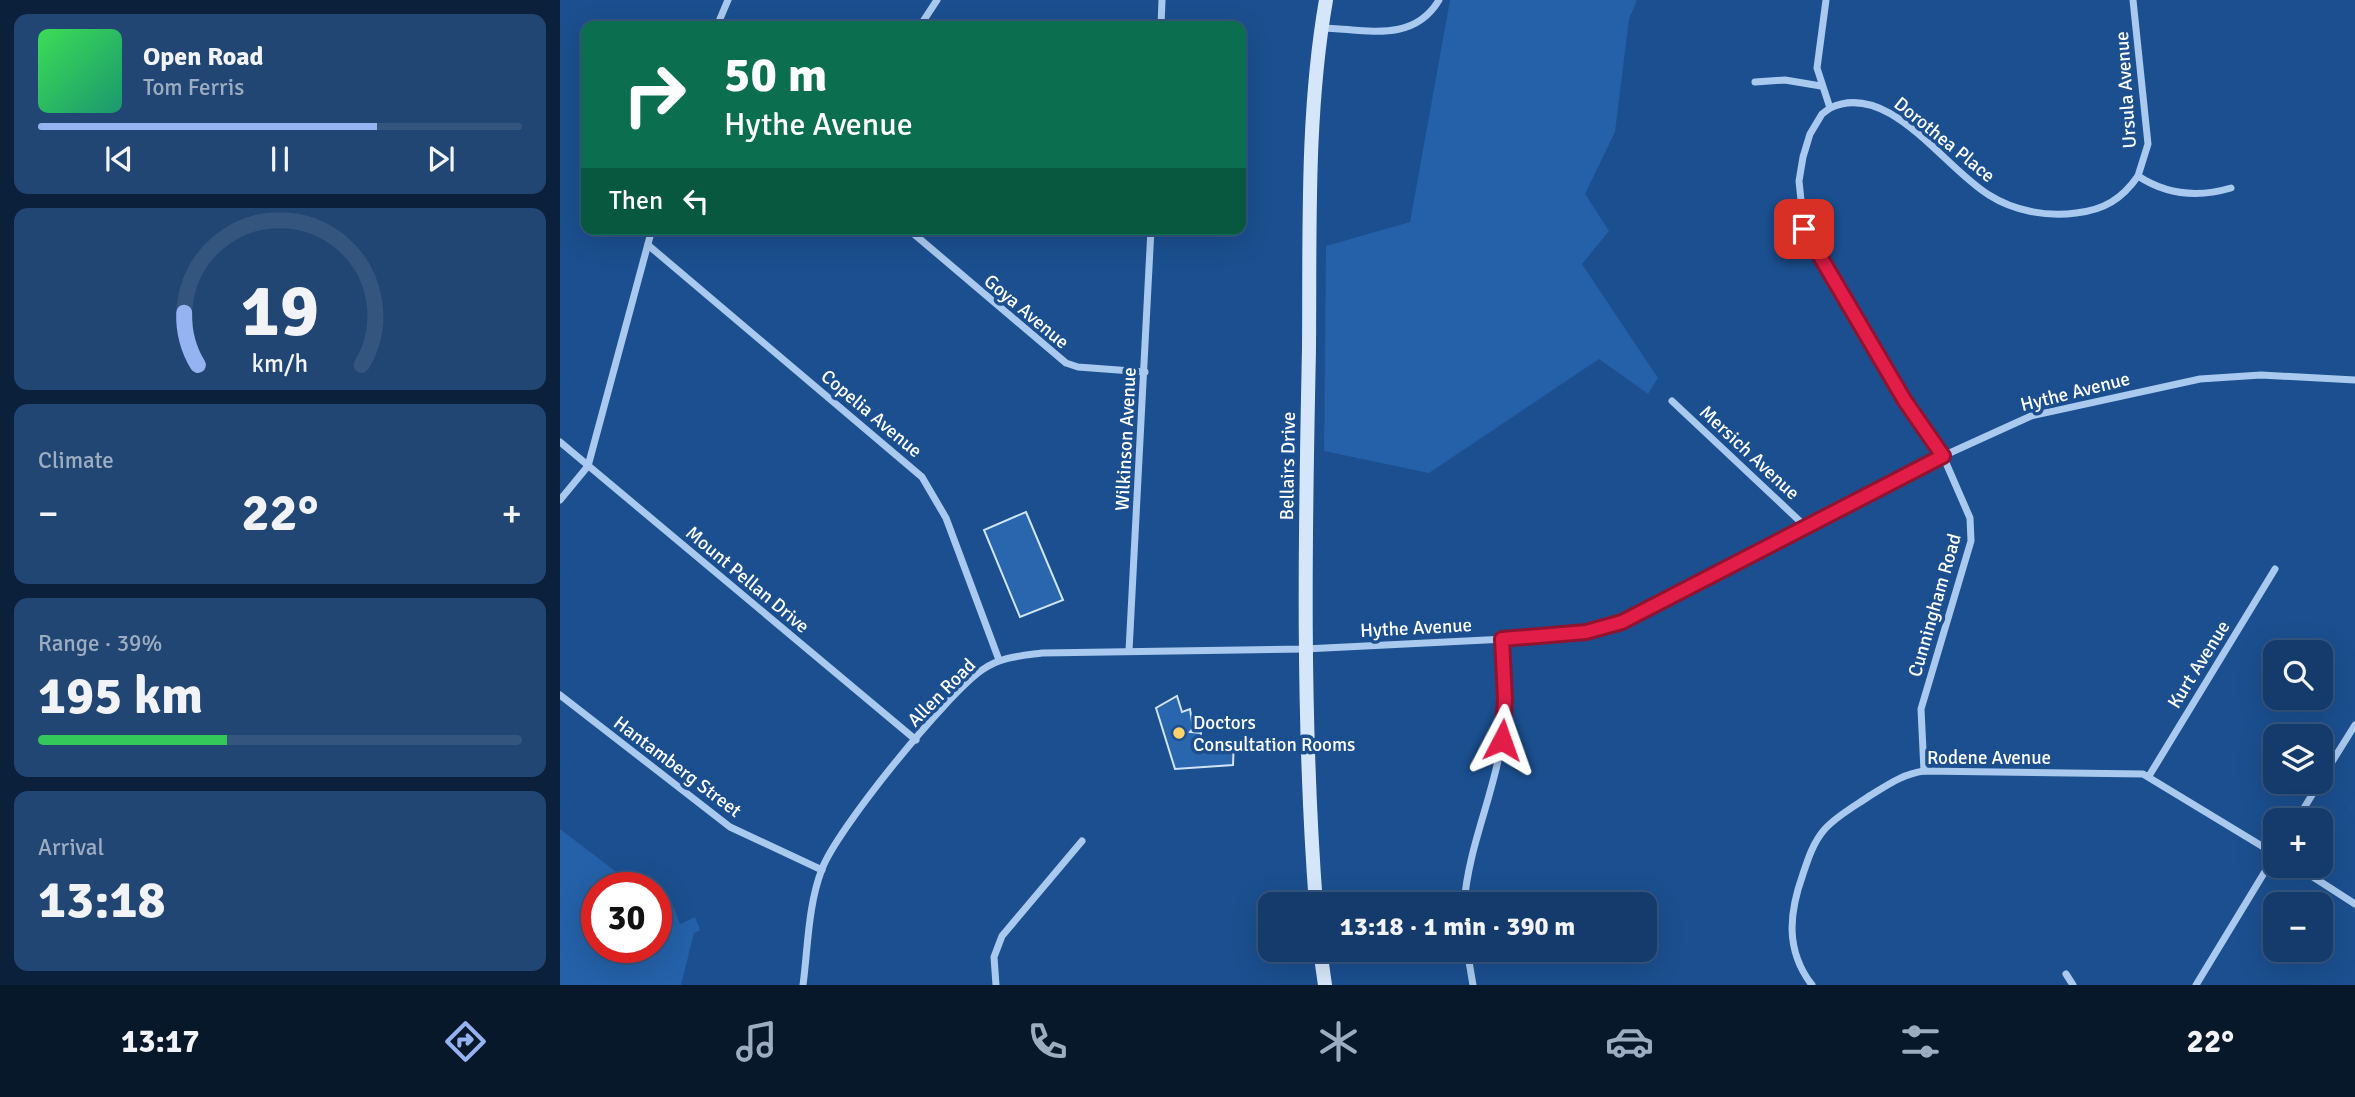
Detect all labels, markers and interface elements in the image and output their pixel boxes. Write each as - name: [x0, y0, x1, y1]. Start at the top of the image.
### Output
- street label: Ursula Avenue: [2110, 31, 2142, 149]
- text: Open Road: [143, 41, 264, 73]
- text: 50 m: [724, 45, 827, 105]
- icon: right: [609, 49, 700, 140]
- text: Tom Ferris: [143, 73, 244, 102]
- street label: Dorothea Place: [1889, 92, 2000, 188]
- text: Hythe Avenue: [724, 105, 913, 144]
- icon: previous: [100, 140, 138, 178]
- icon: pause: [261, 140, 299, 178]
- icon: next: [422, 140, 460, 178]
- icon: left: [677, 182, 715, 220]
- text: Then: [609, 185, 663, 217]
- pin: [1774, 199, 1834, 259]
- icon: arrive: [1785, 210, 1823, 248]
- text: 19: [241, 267, 319, 356]
- street label: Goya Avenue: [979, 269, 1074, 354]
- text: km/h: [252, 348, 308, 379]
- street label: Copelia Avenue: [816, 364, 927, 463]
- street label: Wilkinson Avenue: [1110, 367, 1142, 512]
- street label: Hythe Avenue: [2018, 367, 2133, 417]
- street label: Mersich Avenue: [1694, 400, 1804, 505]
- street label: Bellairs Drive: [1275, 411, 1301, 521]
- text: Climate: [38, 446, 114, 475]
- text: 22°: [242, 481, 318, 545]
- text: −: [38, 490, 59, 537]
- text: +: [501, 490, 522, 537]
- street label: Mount Pellan Drive: [681, 521, 814, 639]
- street label: Cunningham Road: [1903, 531, 1967, 680]
- street label: Hythe Avenue: [1359, 613, 1473, 643]
- street label: Kurt Avenue: [2162, 616, 2235, 713]
- text: Range · 39%: [38, 629, 162, 658]
- map controls: [2263, 640, 2333, 962]
- button: search: [2263, 640, 2333, 710]
- street label: Allen Road: [902, 653, 981, 732]
- text: 195 km: [38, 664, 203, 728]
- position arrow: [1465, 703, 1539, 777]
- street label: Hantamberg Street: [609, 711, 747, 823]
- place label: Doctors Consultation Rooms: [1193, 711, 1355, 757]
- button: layers: [2263, 724, 2333, 794]
- marker: Doctors Consultation Rooms: [1171, 725, 1187, 741]
- street label: Rodene Avenue: [1927, 746, 2051, 770]
- button: +: [2263, 808, 2333, 878]
- text: Arrival: [38, 833, 104, 862]
- text: 13:18: [38, 868, 166, 932]
- speed limit sign: 30: [581, 872, 672, 963]
- button: −: [2263, 892, 2333, 962]
- text: 13:18 · 1 min · 390 m: [1340, 911, 1575, 943]
- icon: directions: [441, 1017, 490, 1066]
- icon: music: [732, 1017, 781, 1066]
- icon: phone: [1023, 1017, 1072, 1066]
- icon: climate: [1314, 1017, 1363, 1066]
- icon: car: [1605, 1017, 1654, 1066]
- icon: filters: [1896, 1017, 1945, 1066]
- text: 13:17: [121, 1022, 199, 1061]
- text: 22°: [2187, 1022, 2234, 1061]

